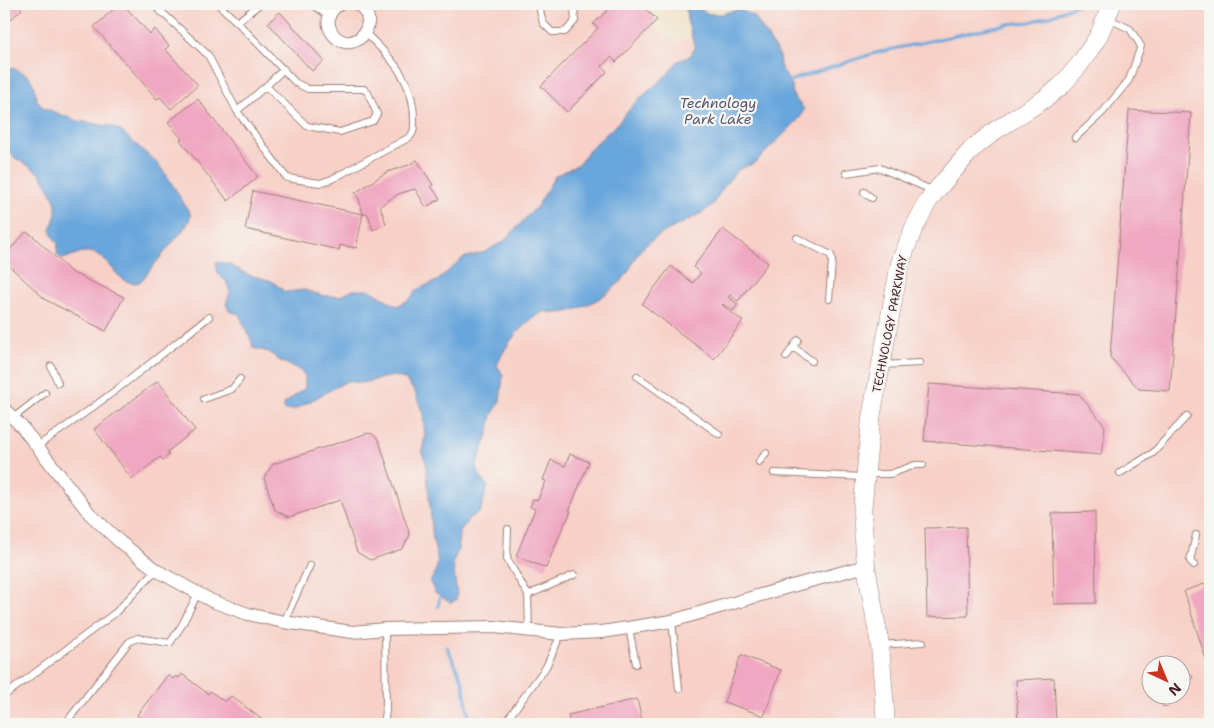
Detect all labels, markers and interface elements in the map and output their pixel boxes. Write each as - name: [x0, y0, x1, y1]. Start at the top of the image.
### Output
- water label: Technology Park Lake: [680, 94, 756, 128]
- street label: TECHNOLOGY PARKWAY: [869, 253, 911, 394]
- north arrow: [1142, 656, 1192, 706]
- text: N: [1165, 679, 1185, 700]

